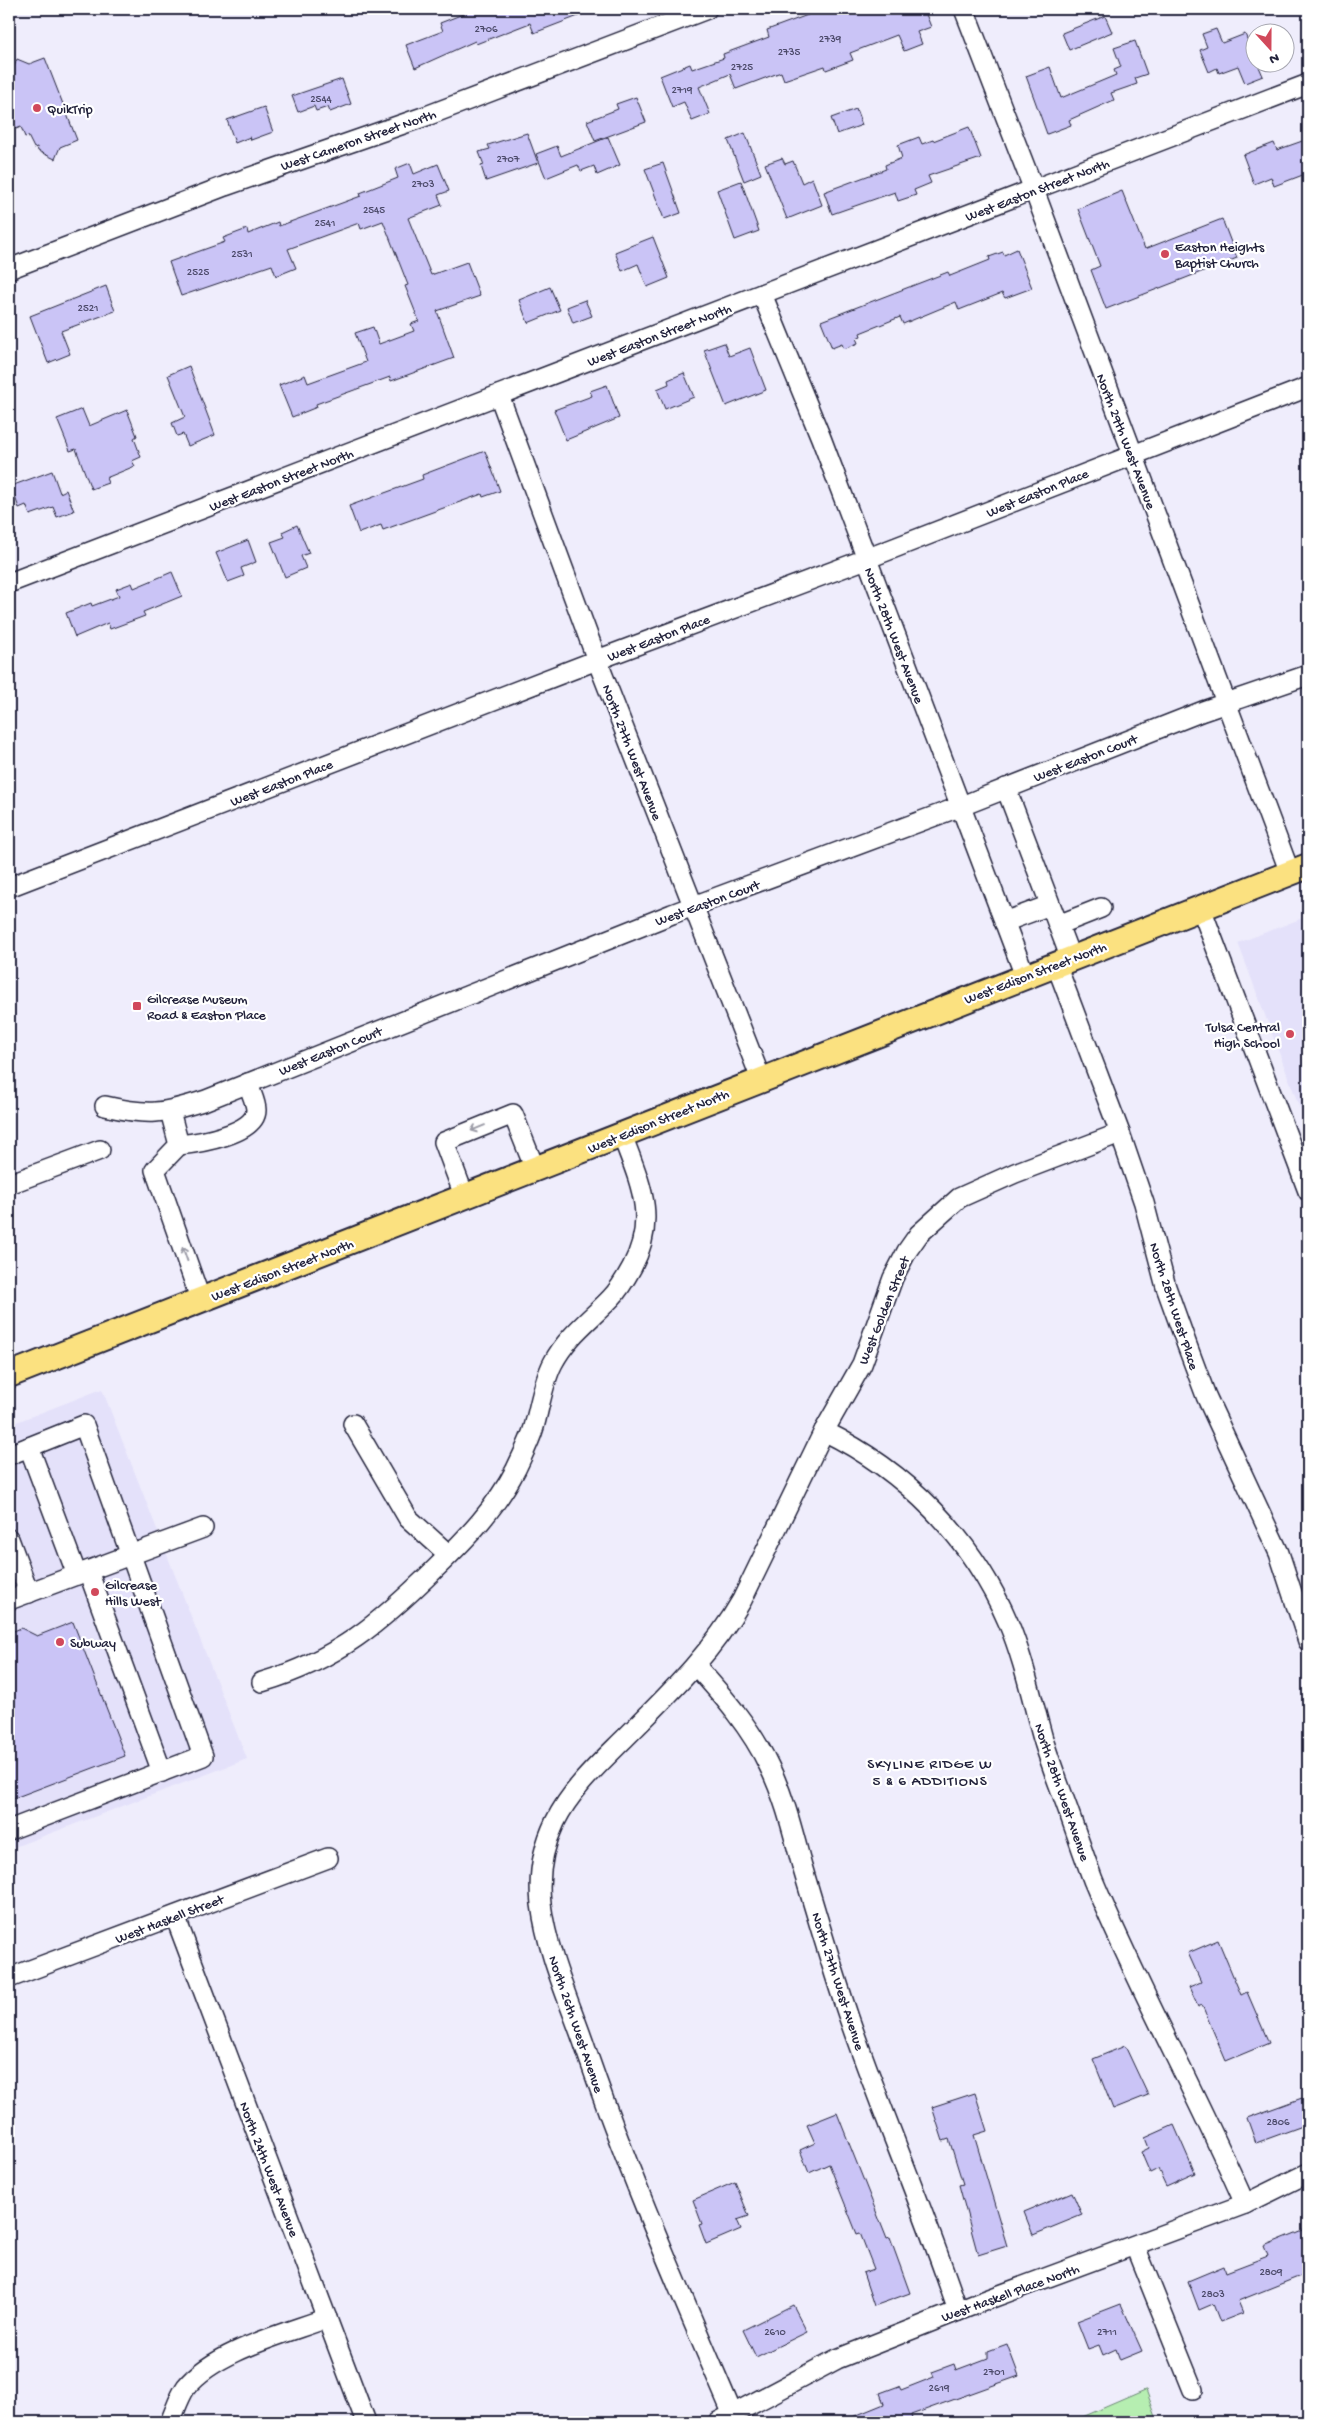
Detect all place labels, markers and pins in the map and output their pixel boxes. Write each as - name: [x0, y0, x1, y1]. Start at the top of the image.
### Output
- marker: QuikTrip: [31, 102, 43, 114]
- place label: QuikTrip: [47, 102, 93, 119]
- place label: Easton Heights Baptist Church: [1174, 240, 1265, 273]
- marker: Easton Heights Baptist Church: [1159, 248, 1171, 260]
- place label: Gilcrease Museum Road & Easton Place: [147, 992, 267, 1025]
- marker: Gilcrease Museum Road & Easton Place: [131, 1000, 143, 1012]
- place label: Tulsa Central High School: [1205, 1020, 1280, 1053]
- marker: Tulsa Central High School: [1284, 1028, 1296, 1040]
- place label: Gilcrease Hills West: [105, 1578, 162, 1611]
- marker: Gilcrease Hills West: [89, 1586, 101, 1598]
- marker: Subway: [54, 1636, 66, 1648]
- place label: Subway: [70, 1636, 116, 1653]

